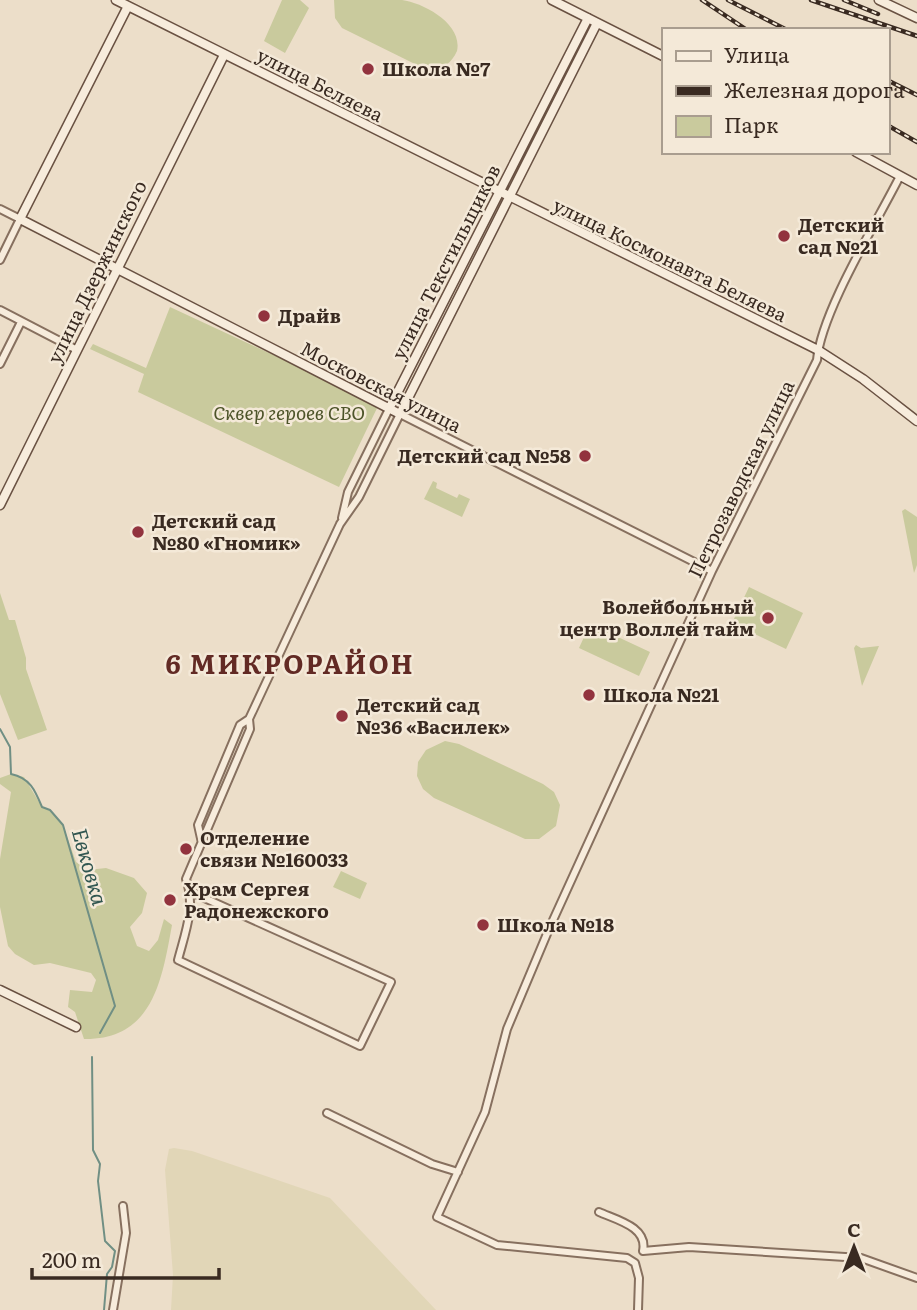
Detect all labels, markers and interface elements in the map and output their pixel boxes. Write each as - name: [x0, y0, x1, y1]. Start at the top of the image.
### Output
- legend: [662, 28, 889, 154]
- text: Улица: [724, 38, 790, 69]
- street label: улица Беляева: [252, 40, 389, 128]
- place label: Школа №7: [382, 54, 491, 82]
- marker: Школа №7: [360, 61, 376, 77]
- text: Железная дорога: [724, 73, 905, 104]
- text: Парк: [724, 108, 779, 139]
- street label: улица Текстильщиков: [384, 159, 507, 364]
- street label: улица Дзержинского: [40, 175, 153, 368]
- street label: улица Космонавта Беляева: [549, 190, 793, 328]
- place label: Детский сад №21: [798, 210, 884, 260]
- marker: Детский сад №21: [776, 228, 792, 244]
- place label: Драйв: [278, 301, 341, 329]
- marker: Драйв: [256, 308, 272, 324]
- street label: Московская улица: [296, 333, 467, 439]
- street label: Петрозаводская улица: [680, 374, 801, 582]
- park label: Сквер героев СВО: [213, 398, 365, 426]
- place label: Детский сад №58: [397, 441, 571, 469]
- marker: Детский сад №58: [577, 448, 593, 464]
- place label: Детский сад №80 «Гномик»: [152, 506, 301, 556]
- marker: Детский сад №80 «Гномик»: [130, 524, 146, 540]
- place label: Волейбольный центр Воллей тайм: [559, 592, 754, 642]
- marker: Волейбольный центр Воллей тайм: [760, 610, 776, 626]
- district label: 6 МИКРОРАЙОН: [165, 643, 415, 682]
- place label: Школа №21: [603, 680, 719, 708]
- marker: Школа №21: [581, 687, 597, 703]
- place label: Детский сад №36 «Василек»: [356, 690, 510, 740]
- marker: Детский сад №36 «Василек»: [334, 708, 350, 724]
- place label: Отделение связи №160033: [200, 823, 348, 873]
- water label: Евковка: [66, 824, 117, 909]
- marker: Отделение связи №160033: [178, 841, 194, 857]
- place label: Храм Сергея Радонежского: [184, 874, 329, 924]
- marker: Храм Сергея Радонежского: [162, 892, 178, 908]
- place label: Школа №18: [497, 910, 614, 938]
- marker: Школа №18: [475, 917, 491, 933]
- north arrow: [819, 1212, 889, 1282]
- text: С: [847, 1215, 861, 1243]
- scale bar: [32, 1236, 219, 1280]
- text: 200 m: [42, 1243, 102, 1274]

